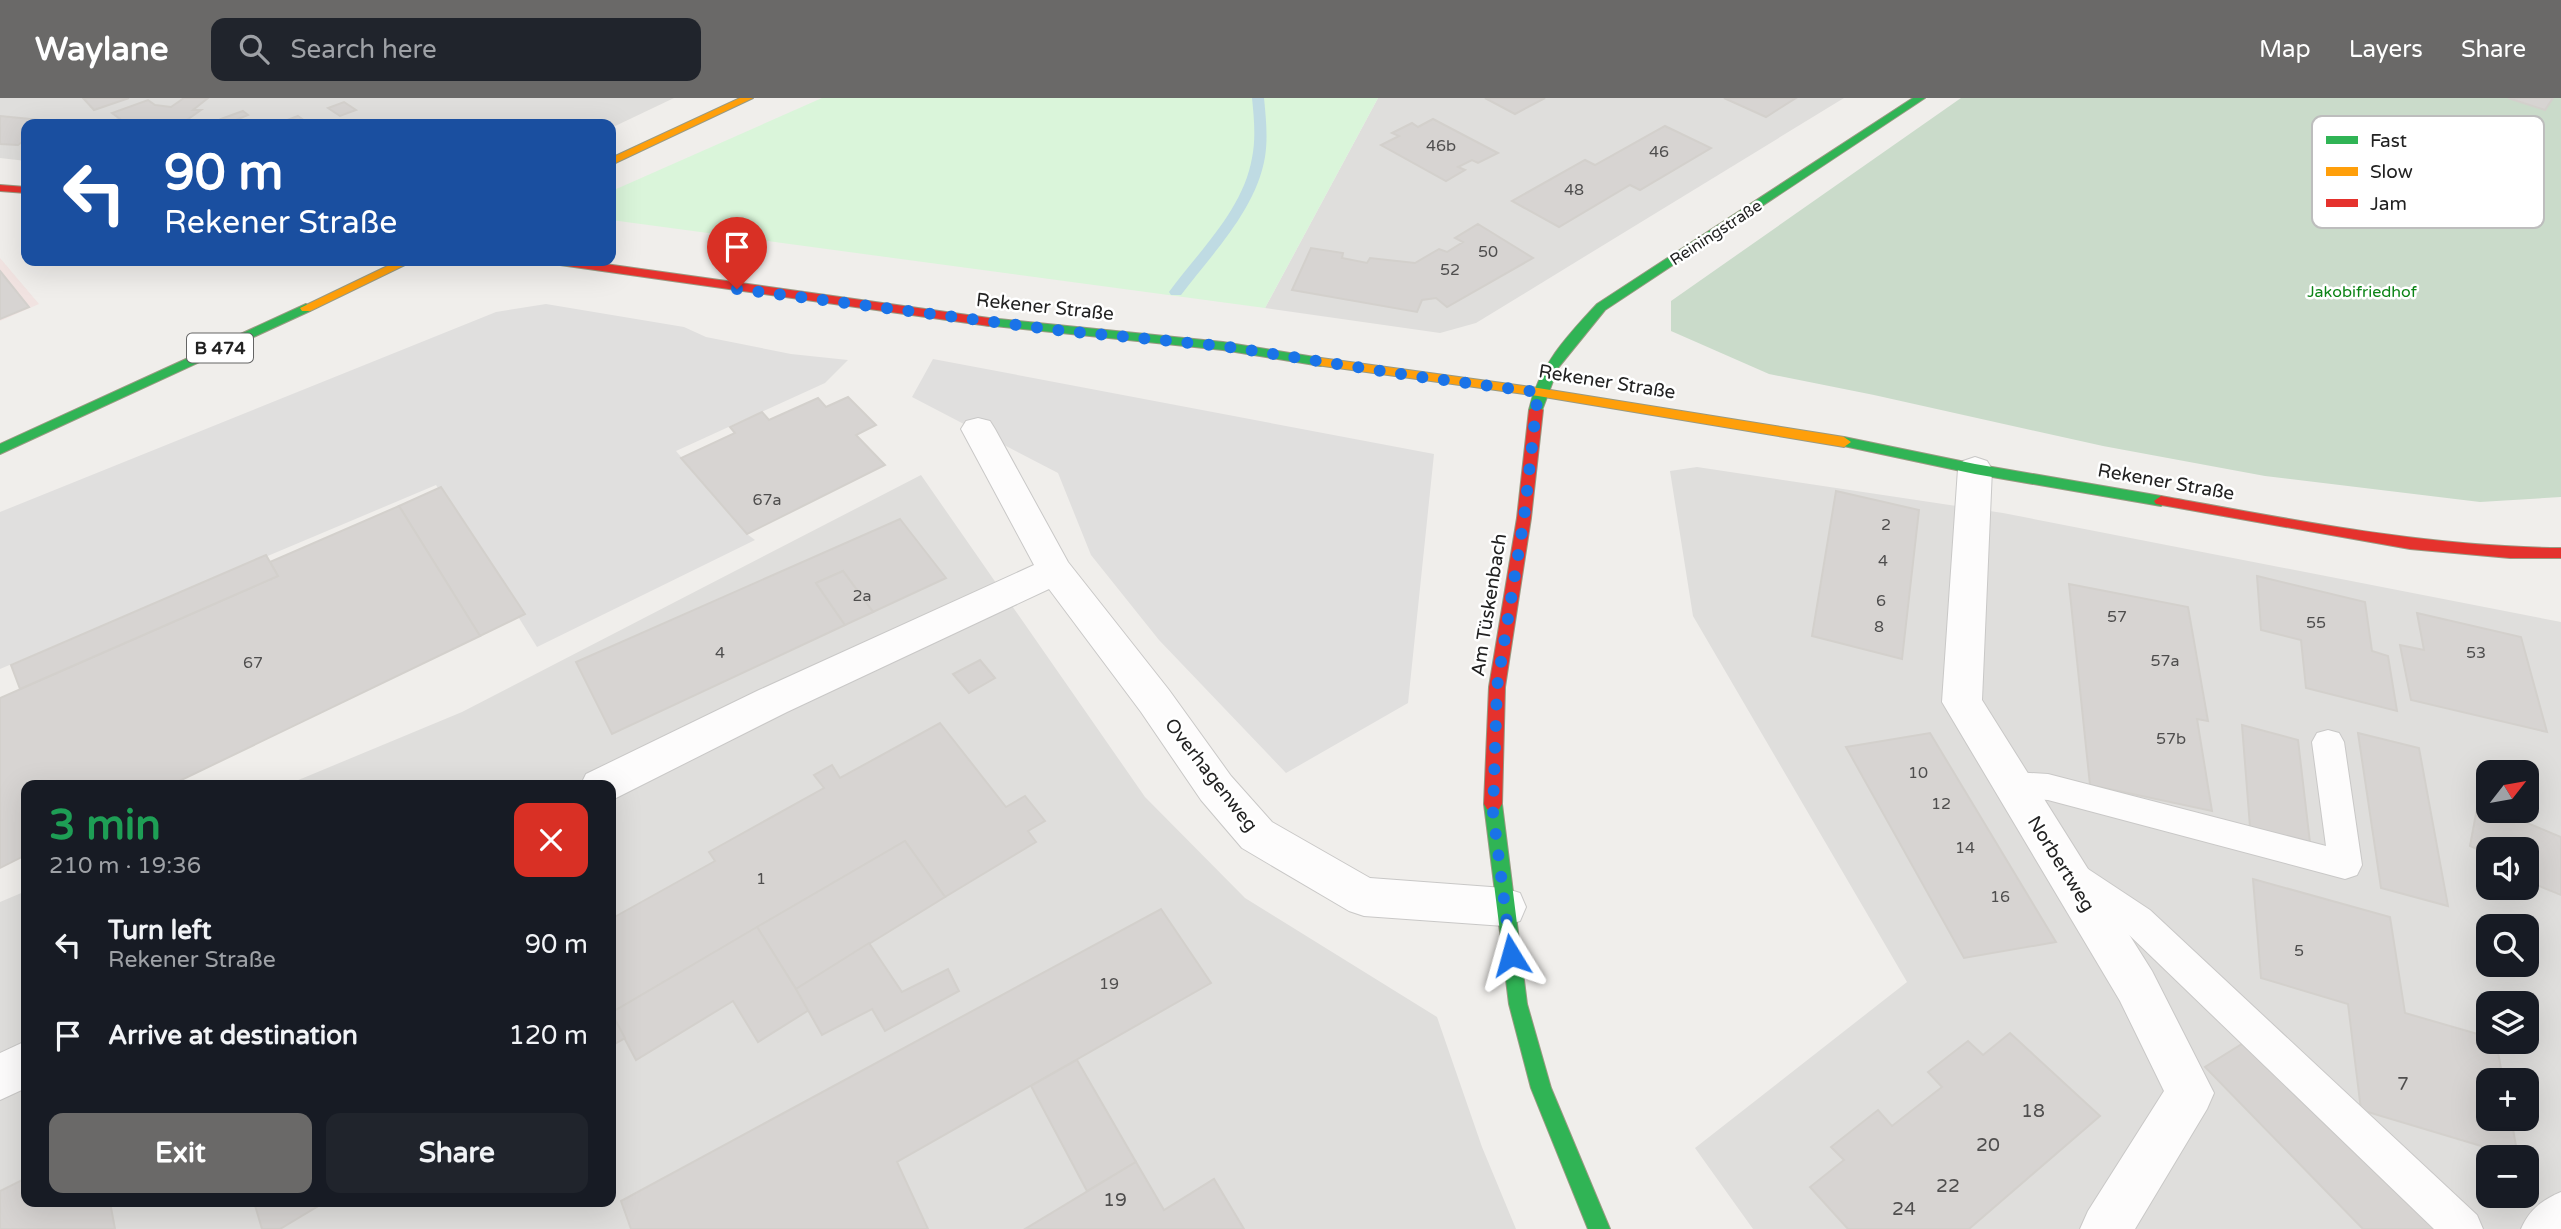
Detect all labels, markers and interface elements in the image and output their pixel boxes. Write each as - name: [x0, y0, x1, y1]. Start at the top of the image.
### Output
- search box: [211, 18, 701, 81]
- text: Waylane: [35, 30, 169, 69]
- icon: search: [235, 30, 273, 68]
- text: Search here: [291, 34, 437, 65]
- text: Map: [2259, 35, 2311, 64]
- text: Layers: [2349, 35, 2423, 64]
- text: Share: [2461, 35, 2526, 64]
- legend: [2312, 116, 2544, 228]
- text: Fast: [2370, 130, 2407, 152]
- house number: 46b: [1426, 136, 1456, 156]
- house number: 46: [1649, 142, 1669, 162]
- text: 90 m: [164, 144, 283, 203]
- icon: left: [49, 147, 140, 238]
- text: Slow: [2370, 161, 2413, 183]
- house number: 48: [1564, 180, 1584, 200]
- text: Jam: [2370, 193, 2407, 215]
- street label: Reiningstraße: [1666, 196, 1766, 270]
- text: Rekener Straße: [164, 204, 397, 242]
- pin: [707, 217, 767, 289]
- icon: arrive: [718, 228, 756, 266]
- house number: 50: [1478, 242, 1498, 262]
- house number: 52: [1440, 260, 1460, 280]
- park label: Jakobifriedhof: [2307, 282, 2418, 302]
- street label: Rekener Straße: [975, 289, 1115, 325]
- road number: B 474: [187, 334, 253, 362]
- street label: Rekener Straße: [1537, 360, 1677, 404]
- street label: Rekener Straße: [2096, 459, 2236, 505]
- house number: 67a: [752, 490, 782, 510]
- house number: 2: [1881, 515, 1891, 535]
- street label: Am Tüskenbach: [1467, 532, 1511, 678]
- house number: 4: [1878, 551, 1888, 571]
- house number: 2a: [852, 586, 872, 606]
- house number: 6: [1876, 591, 1886, 611]
- house number: 57: [2107, 607, 2127, 627]
- house number: 55: [2306, 613, 2326, 633]
- house number: 8: [1874, 617, 1884, 637]
- house number: 4: [715, 643, 725, 663]
- house number: 53: [2466, 643, 2486, 663]
- house number: 57a: [2150, 651, 2180, 671]
- house number: 67: [243, 653, 263, 673]
- street label: Overhagenweg: [1160, 714, 1262, 836]
- house number: 57b: [2156, 729, 2186, 749]
- north arrow: [2476, 760, 2539, 822]
- map controls: [2476, 760, 2539, 1208]
- house number: 10: [1908, 763, 1928, 783]
- house number: 12: [1931, 794, 1951, 814]
- text: 3 min: [49, 800, 161, 851]
- button: close: [514, 803, 588, 877]
- street label: Norbertweg: [2023, 812, 2099, 916]
- button: sound: [2476, 837, 2539, 900]
- house number: 14: [1955, 838, 1975, 858]
- text: 210 m · 19:36: [49, 852, 201, 880]
- house number: 1: [756, 869, 766, 889]
- house number: 16: [1990, 887, 2010, 907]
- button: search: [2476, 914, 2539, 977]
- text: Turn left: [108, 915, 211, 946]
- position arrow: [1474, 918, 1548, 992]
- icon: left: [49, 926, 87, 964]
- text: 90 m: [525, 929, 588, 960]
- house number: 5: [2294, 941, 2304, 961]
- text: Rekener Straße: [108, 946, 276, 974]
- house number: 19: [1099, 974, 1119, 994]
- button: layers: [2476, 991, 2539, 1054]
- icon: arrive: [49, 1017, 87, 1055]
- text: Arrive at destination: [108, 1020, 358, 1051]
- text: 120 m: [508, 1020, 588, 1051]
- button: +: [2476, 1068, 2539, 1131]
- house number: 7: [2397, 1073, 2409, 1095]
- house number: 18: [2021, 1100, 2045, 1122]
- button: Exit: [49, 1113, 312, 1193]
- button: Share: [326, 1113, 588, 1193]
- house number: 20: [1976, 1134, 2000, 1156]
- button: −: [2476, 1145, 2539, 1208]
- house number: 22: [1936, 1175, 1960, 1197]
- house number: 19: [1103, 1189, 1127, 1211]
- house number: 24: [1892, 1198, 1916, 1220]

